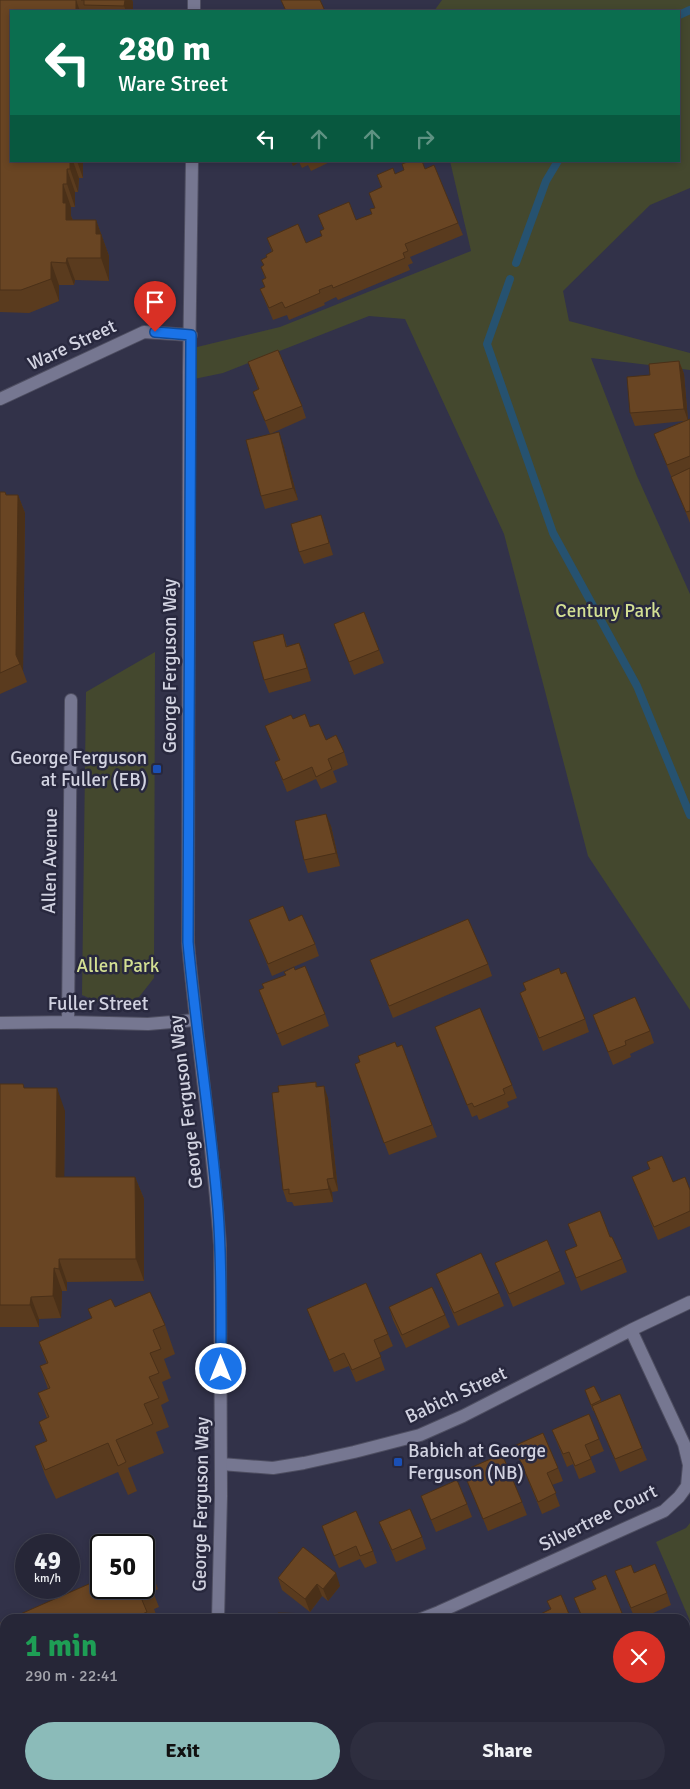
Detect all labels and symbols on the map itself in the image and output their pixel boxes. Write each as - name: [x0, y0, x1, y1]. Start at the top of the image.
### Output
- pin: [134, 281, 176, 332]
- street label: Ware Street: [24, 314, 120, 376]
- street label: George Ferguson Way: [158, 579, 182, 753]
- park label: Century Park: [555, 599, 661, 623]
- place label: George Ferguson at Fuller (EB): [10, 746, 147, 792]
- marker: George Ferguson at Fuller (EB): [151, 763, 163, 775]
- street label: Allen Avenue: [37, 808, 63, 914]
- park label: Allen Park: [77, 954, 160, 978]
- street label: Fuller Street: [48, 992, 149, 1016]
- street label: George Ferguson Way: [163, 1014, 209, 1190]
- position arrow: [194, 1342, 246, 1394]
- street label: Babich Street: [401, 1361, 511, 1429]
- street label: George Ferguson Way: [187, 1416, 215, 1592]
- place label: Babich at George Ferguson (NB): [408, 1439, 546, 1485]
- marker: Babich at George Ferguson (NB): [392, 1456, 404, 1468]
- street label: Silvertree Court: [535, 1479, 661, 1557]
- speed limit sign: 50: [90, 1534, 155, 1599]

